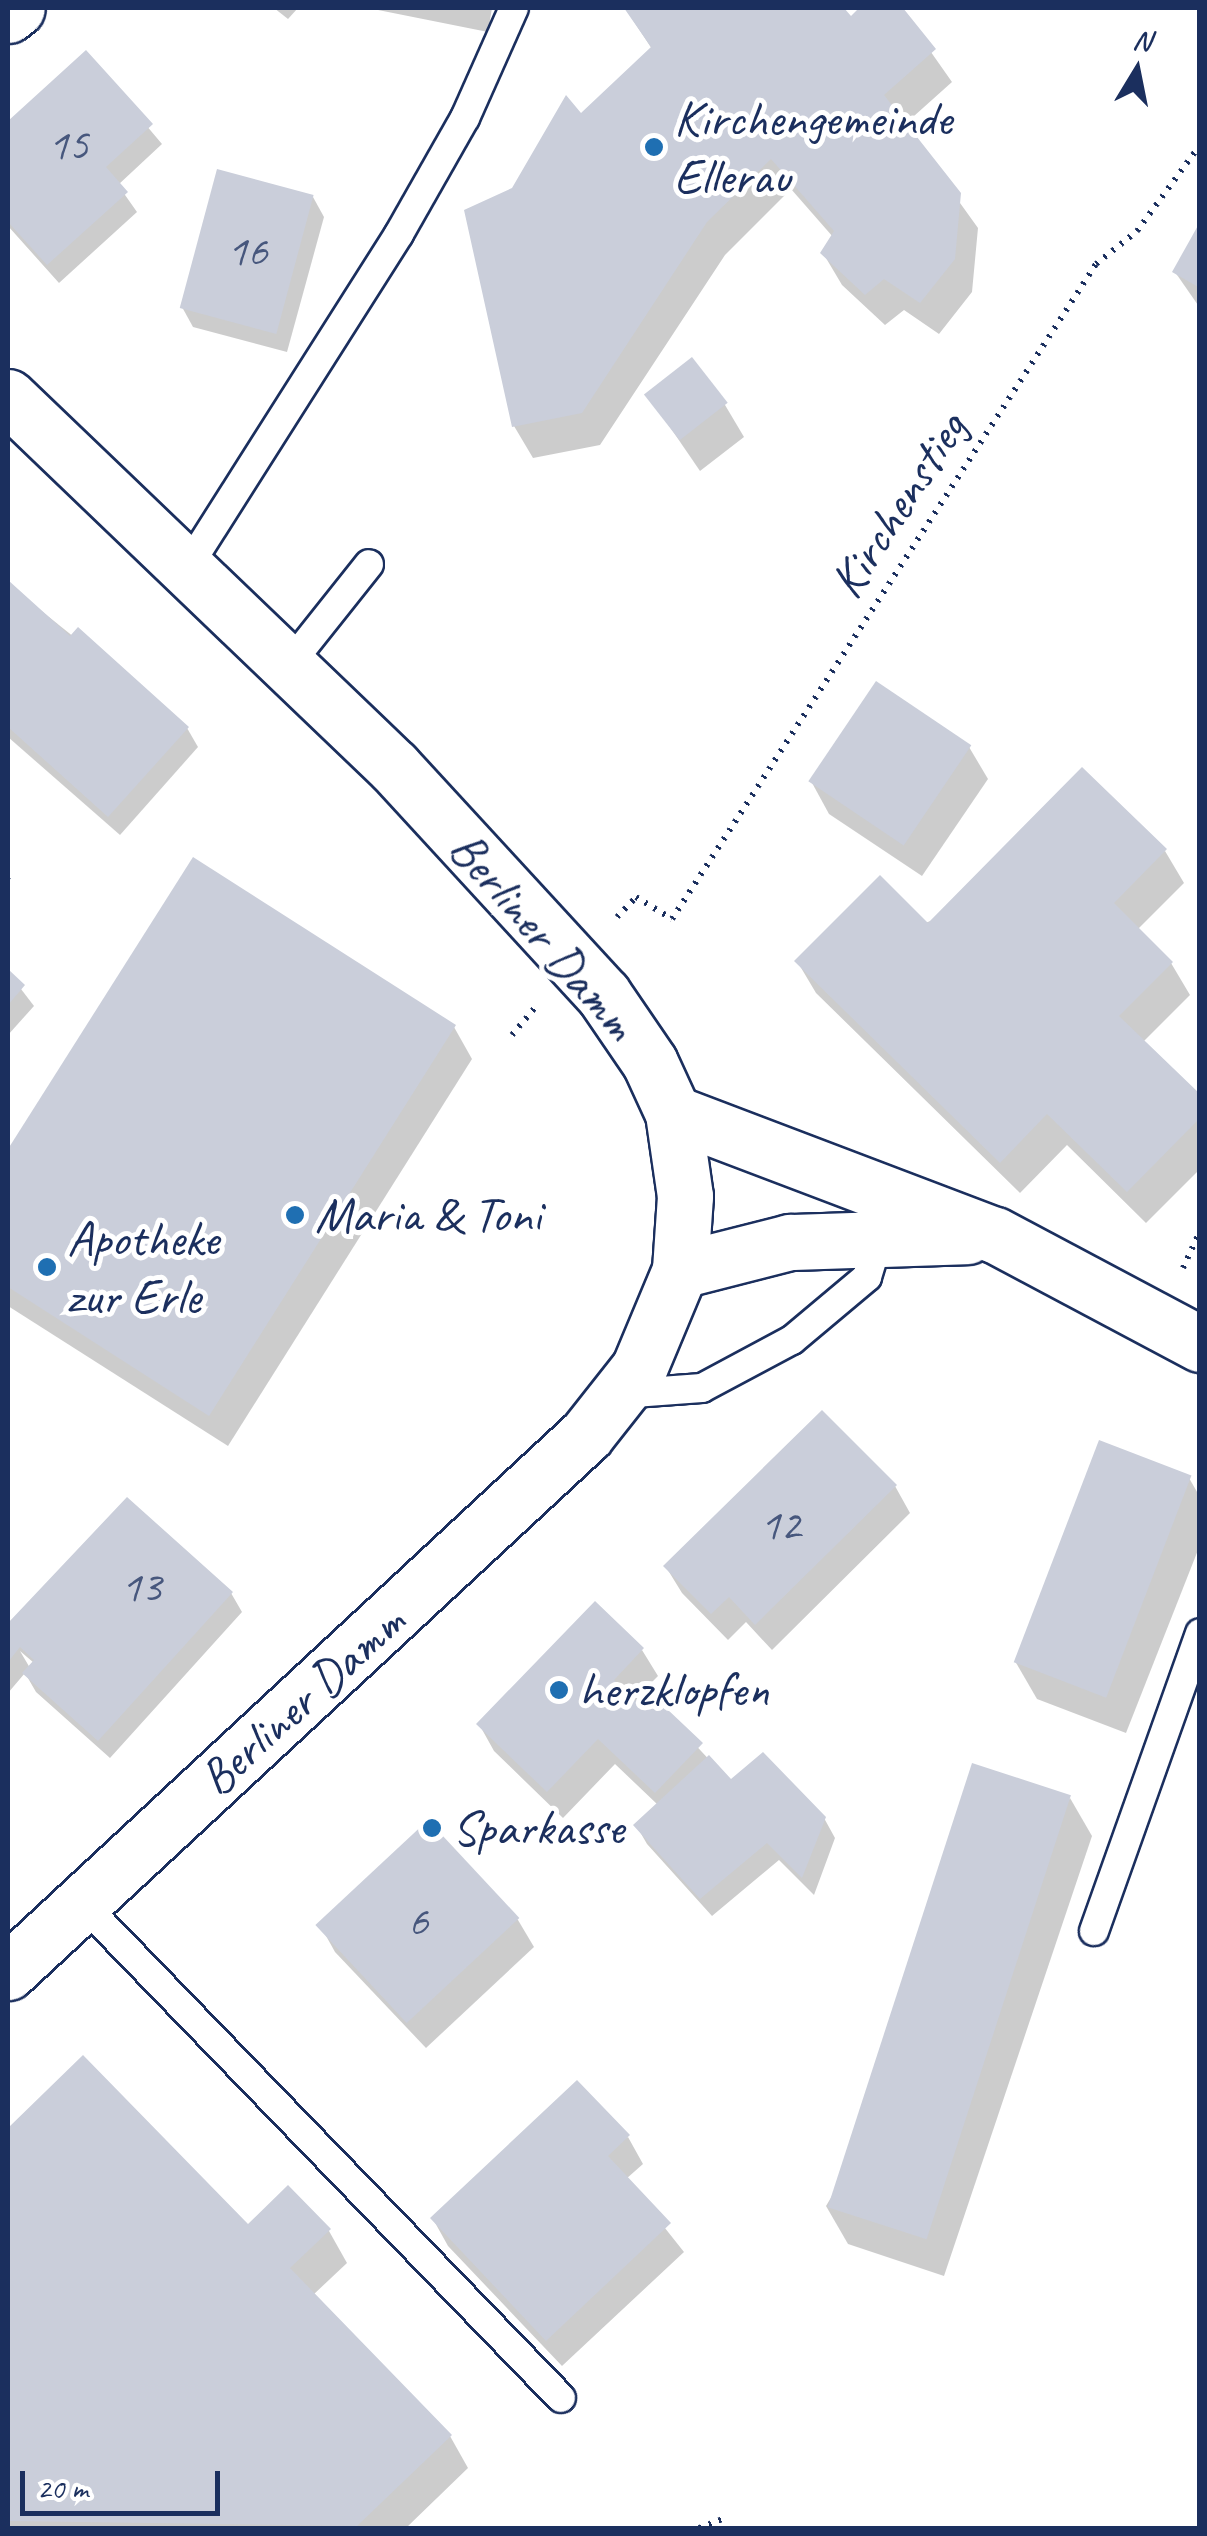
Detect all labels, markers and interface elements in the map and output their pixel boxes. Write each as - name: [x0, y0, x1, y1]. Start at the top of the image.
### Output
- north arrow: [1087, 20, 1187, 120]
- text: N: [1131, 21, 1154, 59]
- place label: Kirchengemeinde Ellerau: [674, 88, 952, 206]
- house number: 15: [48, 118, 88, 172]
- marker: Kirchengemeinde Ellerau: [643, 136, 665, 158]
- house number: 16: [227, 224, 267, 278]
- street label: Kirchenstieg: [816, 401, 980, 609]
- street label: Berliner Damm: [436, 820, 650, 1052]
- place label: Maria & Toni: [315, 1185, 541, 1245]
- marker: Maria & Toni: [284, 1204, 306, 1226]
- place label: Apotheke zur Erle: [67, 1208, 219, 1326]
- marker: Apotheke zur Erle: [36, 1256, 58, 1278]
- house number: 12: [760, 1498, 800, 1552]
- house number: 13: [121, 1560, 161, 1614]
- street label: Berliner Damm: [187, 1592, 417, 1808]
- place label: herzklopfen: [579, 1660, 769, 1720]
- marker: herzklopfen: [548, 1679, 570, 1701]
- place label: Sparkasse: [452, 1798, 624, 1858]
- marker: Sparkasse: [421, 1817, 443, 1839]
- house number: 6: [408, 1894, 428, 1948]
- scale bar: [25, 2451, 225, 2513]
- text: 20 m: [37, 2469, 88, 2507]

